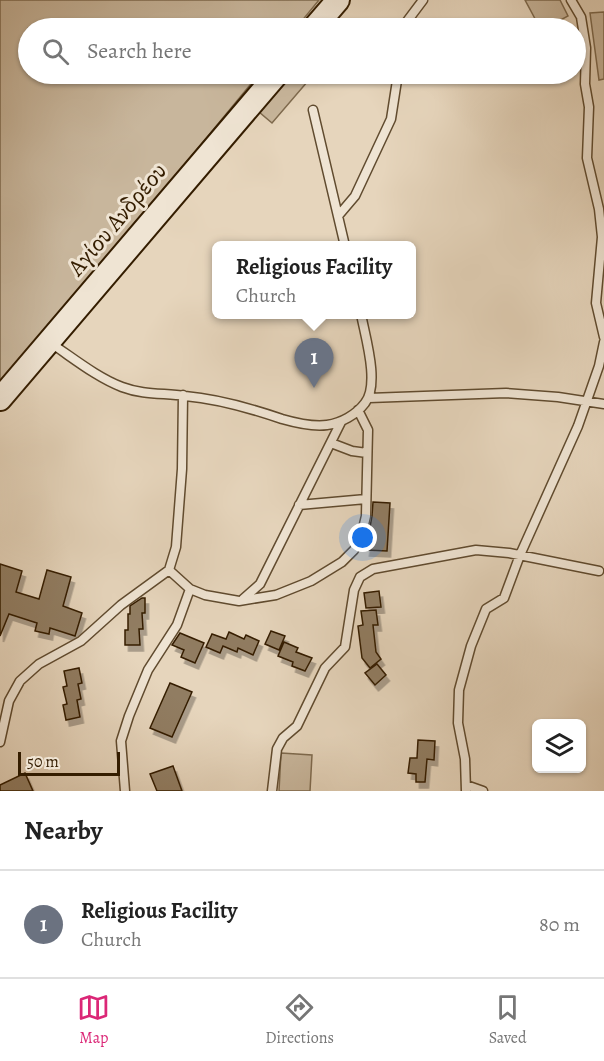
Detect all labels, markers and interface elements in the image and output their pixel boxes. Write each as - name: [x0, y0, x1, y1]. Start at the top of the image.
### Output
- search box: [18, 18, 586, 84]
- icon: search: [39, 35, 72, 68]
- text: Search here: [87, 36, 192, 66]
- street label: Αγίου Ανδρέου: [60, 156, 174, 283]
- popup: [212, 241, 416, 319]
- text: Religious Facility: [236, 252, 392, 282]
- text: Church: [236, 282, 296, 309]
- pin: 1: [294, 338, 334, 388]
- your location: [348, 523, 377, 552]
- map controls: [532, 719, 586, 773]
- button: layers: [532, 719, 586, 773]
- scale bar: [18, 749, 120, 776]
- text: 50 m: [27, 751, 59, 773]
- text: Nearby: [24, 813, 103, 848]
- text: Religious Facility: [81, 896, 238, 926]
- text: 1: [40, 911, 47, 938]
- text: 80 m: [539, 911, 580, 938]
- text: Church: [81, 926, 142, 953]
- tab: Map: [77, 991, 110, 1049]
- tab: Directions: [265, 991, 334, 1049]
- tab: Saved: [489, 991, 527, 1049]

